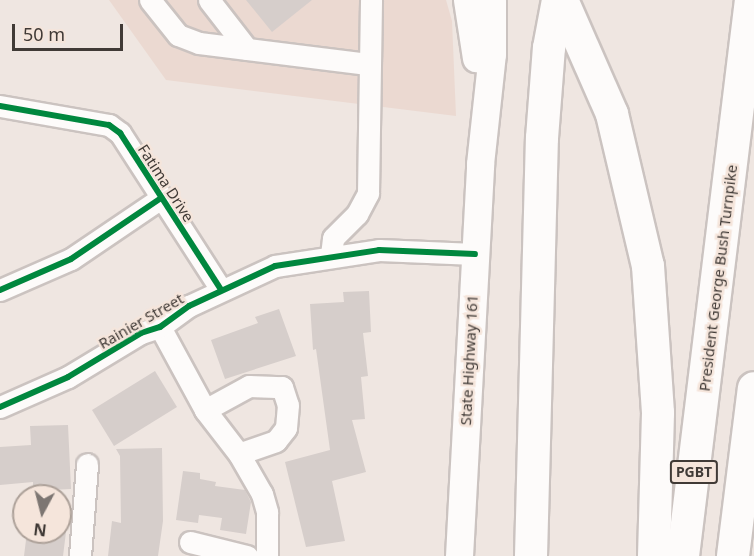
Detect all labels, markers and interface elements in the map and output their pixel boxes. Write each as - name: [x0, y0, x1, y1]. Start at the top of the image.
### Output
- scale bar: [15, 12, 126, 50]
- text: 50 m: [23, 22, 65, 46]
- street label: Fatima Drive: [134, 141, 198, 225]
- street label: President George Bush Turnpike: [695, 164, 741, 392]
- street label: Rainier Street: [95, 289, 187, 353]
- street label: State Highway 161: [457, 294, 481, 426]
- road number: PGBT: [668, 461, 720, 483]
- north arrow: [12, 484, 72, 544]
- text: N: [32, 518, 48, 542]

